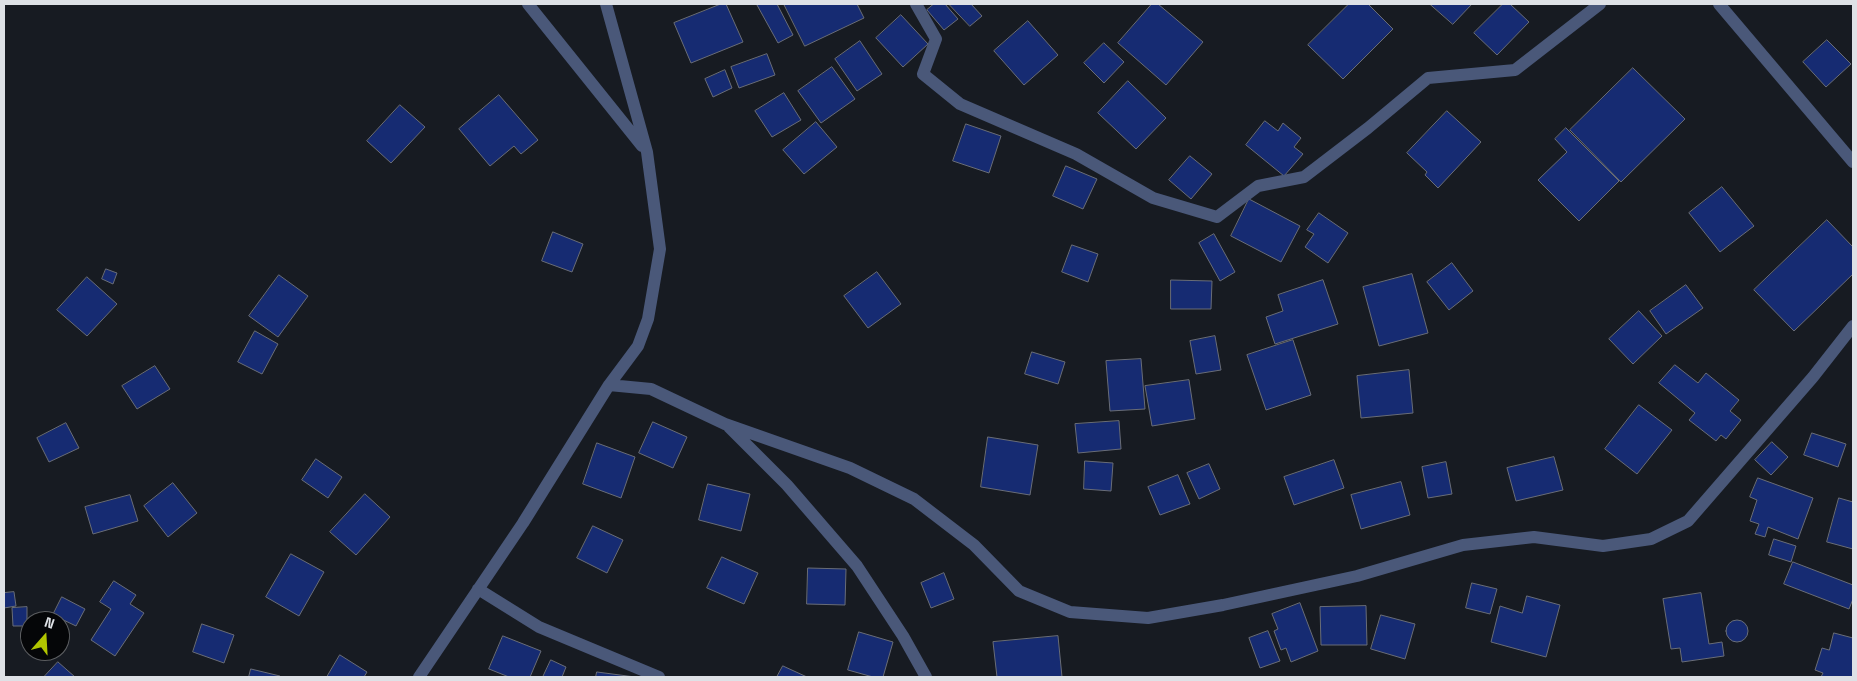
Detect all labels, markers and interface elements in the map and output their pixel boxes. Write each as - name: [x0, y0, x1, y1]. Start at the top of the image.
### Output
- north arrow: [20, 611, 70, 661]
- text: N: [42, 613, 57, 633]

